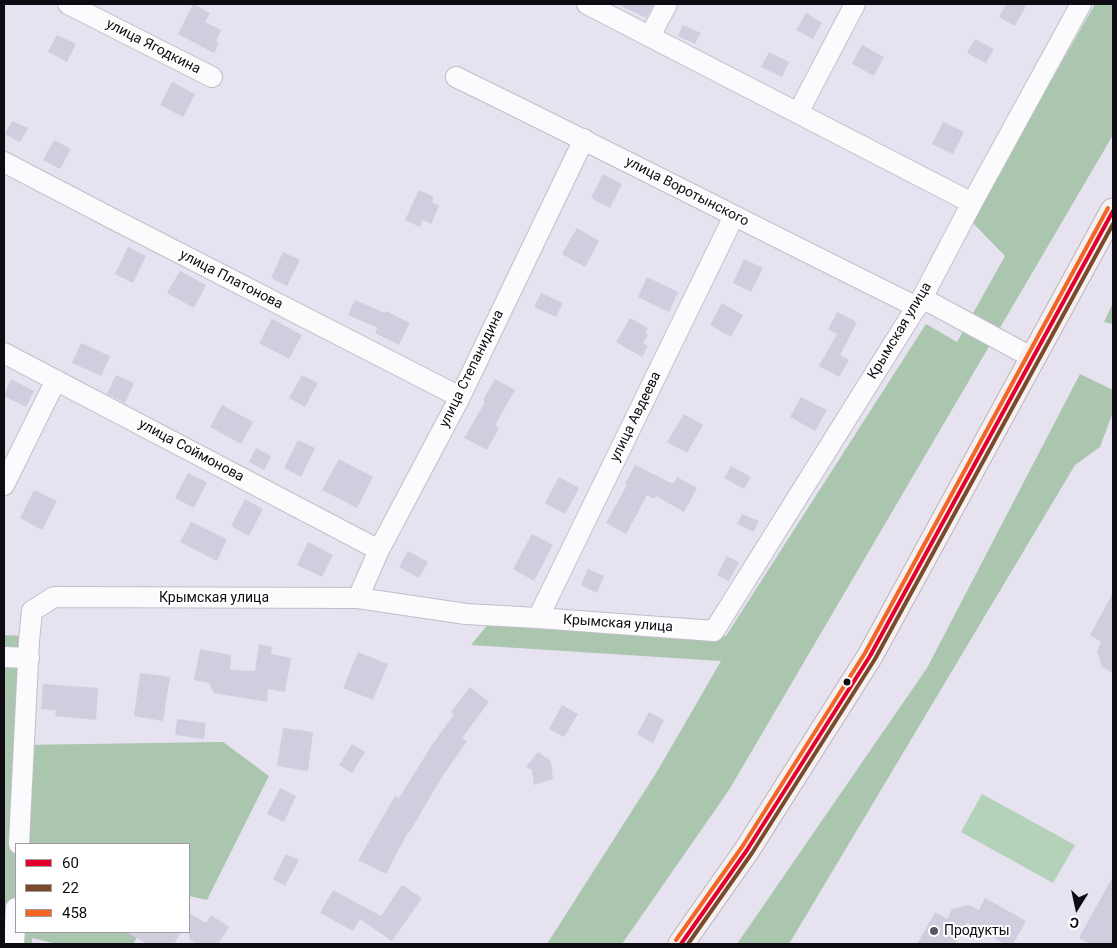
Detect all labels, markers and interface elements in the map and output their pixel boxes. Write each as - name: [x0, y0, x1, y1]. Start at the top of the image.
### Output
- street label: улица Ягодкина: [103, 16, 203, 78]
- street label: улица Воротынского: [622, 154, 752, 230]
- street label: улица Платонова: [177, 247, 285, 313]
- street label: Крымская улица: [864, 280, 936, 382]
- street label: улица Степанидина: [436, 307, 508, 431]
- street label: улица Авдеева: [607, 369, 665, 465]
- street label: улица Соймонова: [135, 416, 247, 486]
- street label: Крымская улица: [159, 590, 269, 606]
- street label: Крымская улица: [563, 612, 673, 636]
- unlabelled marker: [842, 677, 852, 687]
- legend: [15, 843, 190, 933]
- text: 60: [62, 854, 79, 872]
- text: 22: [62, 879, 79, 897]
- north arrow: [1052, 883, 1102, 933]
- text: 458: [62, 904, 87, 922]
- text: С: [1068, 914, 1080, 931]
- place label: Продукты: [944, 923, 1010, 939]
- marker: Продукты: [928, 925, 940, 937]

